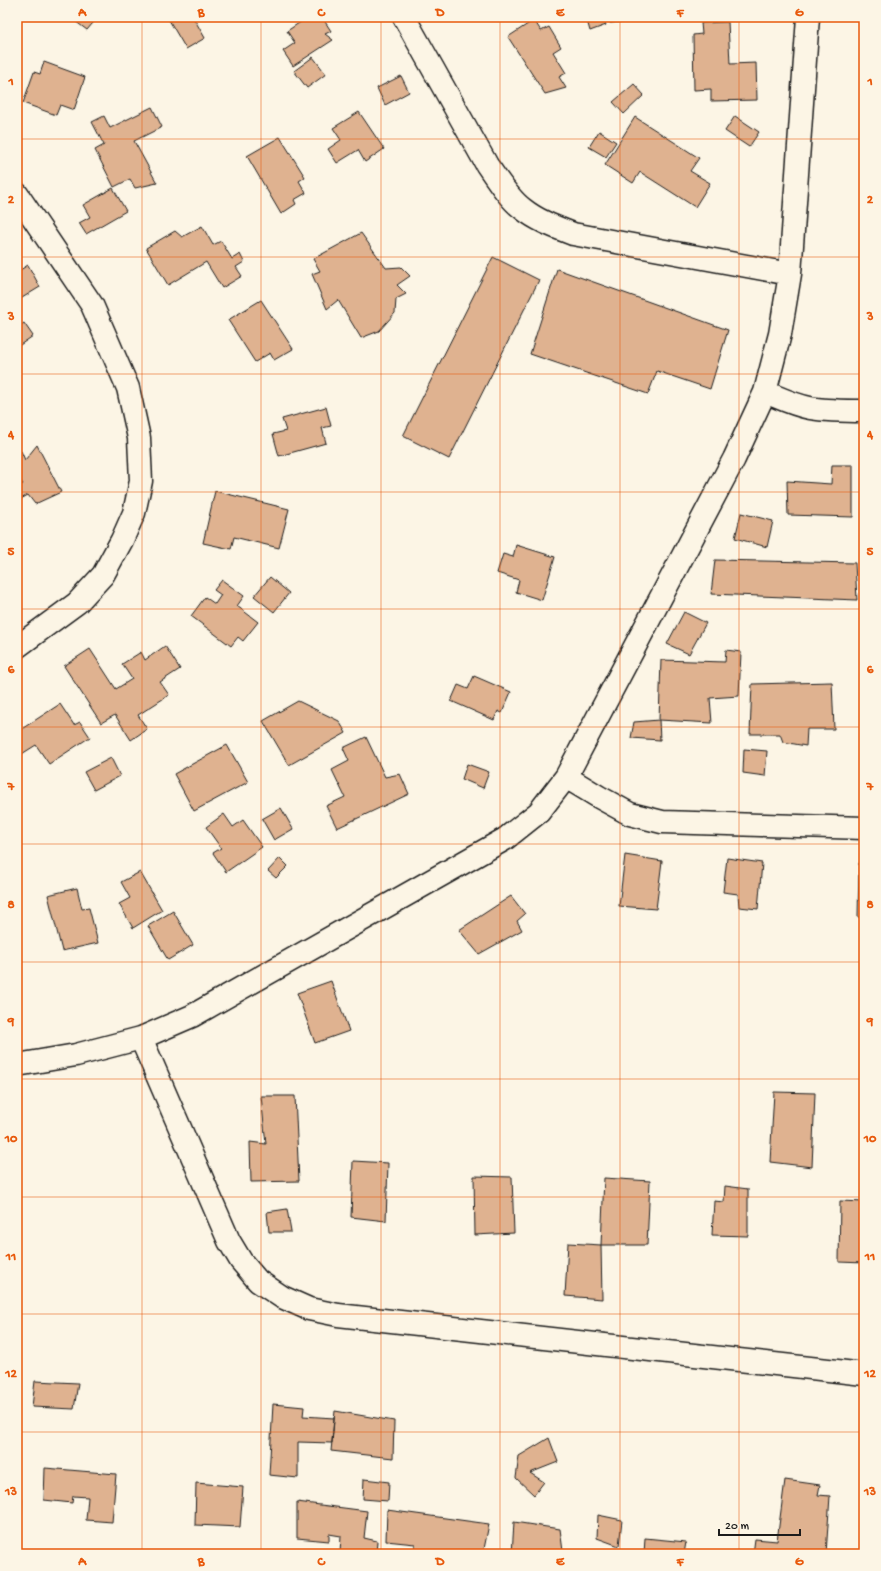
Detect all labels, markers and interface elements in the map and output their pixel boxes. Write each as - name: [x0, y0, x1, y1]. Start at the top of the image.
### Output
- text: A: [77, 6, 87, 21]
- text: B: [197, 6, 206, 21]
- text: C: [316, 6, 326, 21]
- text: D: [435, 6, 445, 21]
- text: E: [556, 6, 565, 21]
- text: F: [676, 6, 685, 21]
- text: G: [795, 6, 804, 21]
- text: 1: [7, 75, 14, 90]
- text: 1: [866, 75, 873, 90]
- text: 2: [8, 193, 15, 208]
- text: 2: [867, 193, 874, 208]
- text: 3: [7, 310, 15, 325]
- text: 3: [866, 310, 874, 325]
- text: 4: [7, 428, 15, 443]
- text: 4: [866, 428, 874, 443]
- text: 5: [8, 545, 15, 560]
- text: 5: [867, 545, 874, 560]
- text: 6: [8, 663, 15, 678]
- text: 6: [867, 663, 874, 678]
- text: 7: [7, 780, 16, 795]
- text: 7: [866, 780, 875, 795]
- text: 8: [7, 898, 15, 913]
- text: 8: [866, 898, 874, 913]
- text: 9: [7, 1015, 15, 1030]
- text: 9: [866, 1015, 874, 1030]
- text: 10: [4, 1132, 18, 1147]
- text: 10: [863, 1132, 877, 1147]
- text: 11: [5, 1250, 16, 1265]
- text: 11: [864, 1250, 875, 1265]
- text: 12: [4, 1367, 17, 1382]
- text: 12: [863, 1367, 876, 1382]
- text: 13: [4, 1485, 17, 1500]
- text: 13: [863, 1485, 876, 1500]
- scale bar: [719, 1511, 800, 1537]
- text: 20 m: [725, 1520, 750, 1534]
- text: A: [77, 1555, 87, 1570]
- text: B: [197, 1555, 206, 1570]
- text: C: [316, 1555, 326, 1570]
- text: D: [435, 1555, 445, 1570]
- text: E: [556, 1555, 565, 1570]
- text: F: [676, 1555, 685, 1570]
- text: G: [795, 1555, 804, 1570]

